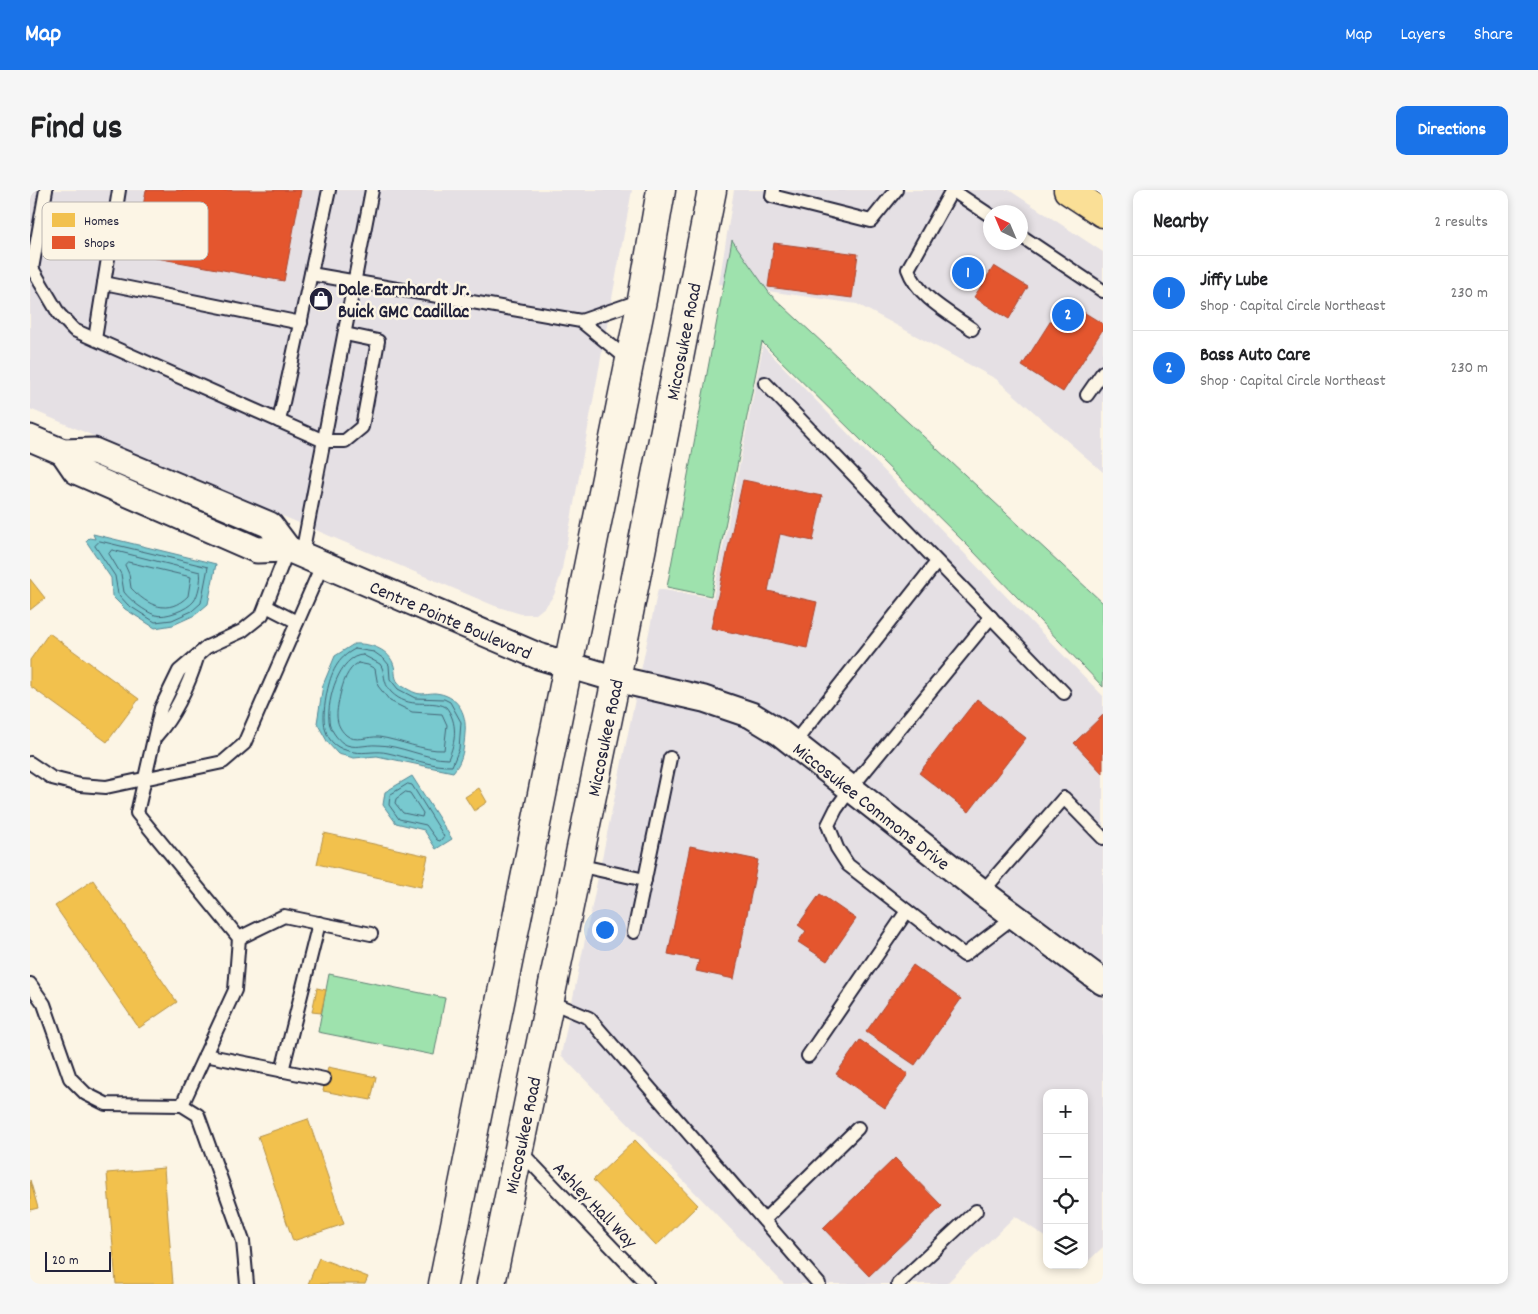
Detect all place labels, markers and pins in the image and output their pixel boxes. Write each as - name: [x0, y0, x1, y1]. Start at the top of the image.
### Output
- pin: 1: [952, 254, 984, 292]
- place label: Dale Earnhardt Jr. Buick GMC Cadillac: [338, 278, 470, 327]
- shop icon: Dale Earnhardt Jr. Buick GMC Cadillac: [308, 286, 334, 312]
- pin: 2: [1052, 296, 1084, 334]

